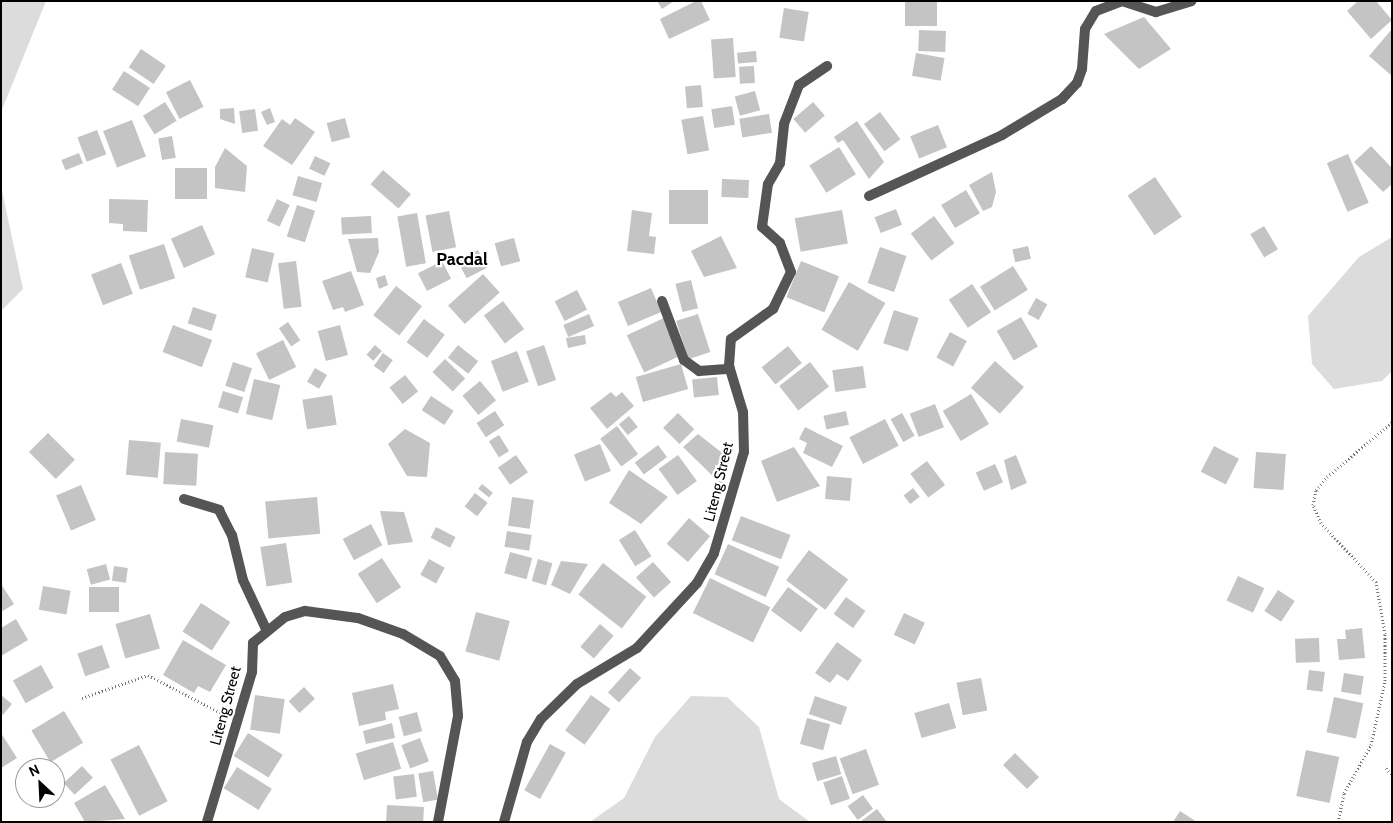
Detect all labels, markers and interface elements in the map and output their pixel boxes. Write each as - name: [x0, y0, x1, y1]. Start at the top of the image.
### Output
- district label: Pacdal: [436, 248, 488, 270]
- street label: Liteng Street: [700, 440, 738, 524]
- street label: Liteng Street: [207, 664, 245, 748]
- north arrow: [15, 758, 65, 808]
- text: N: [26, 760, 42, 781]

